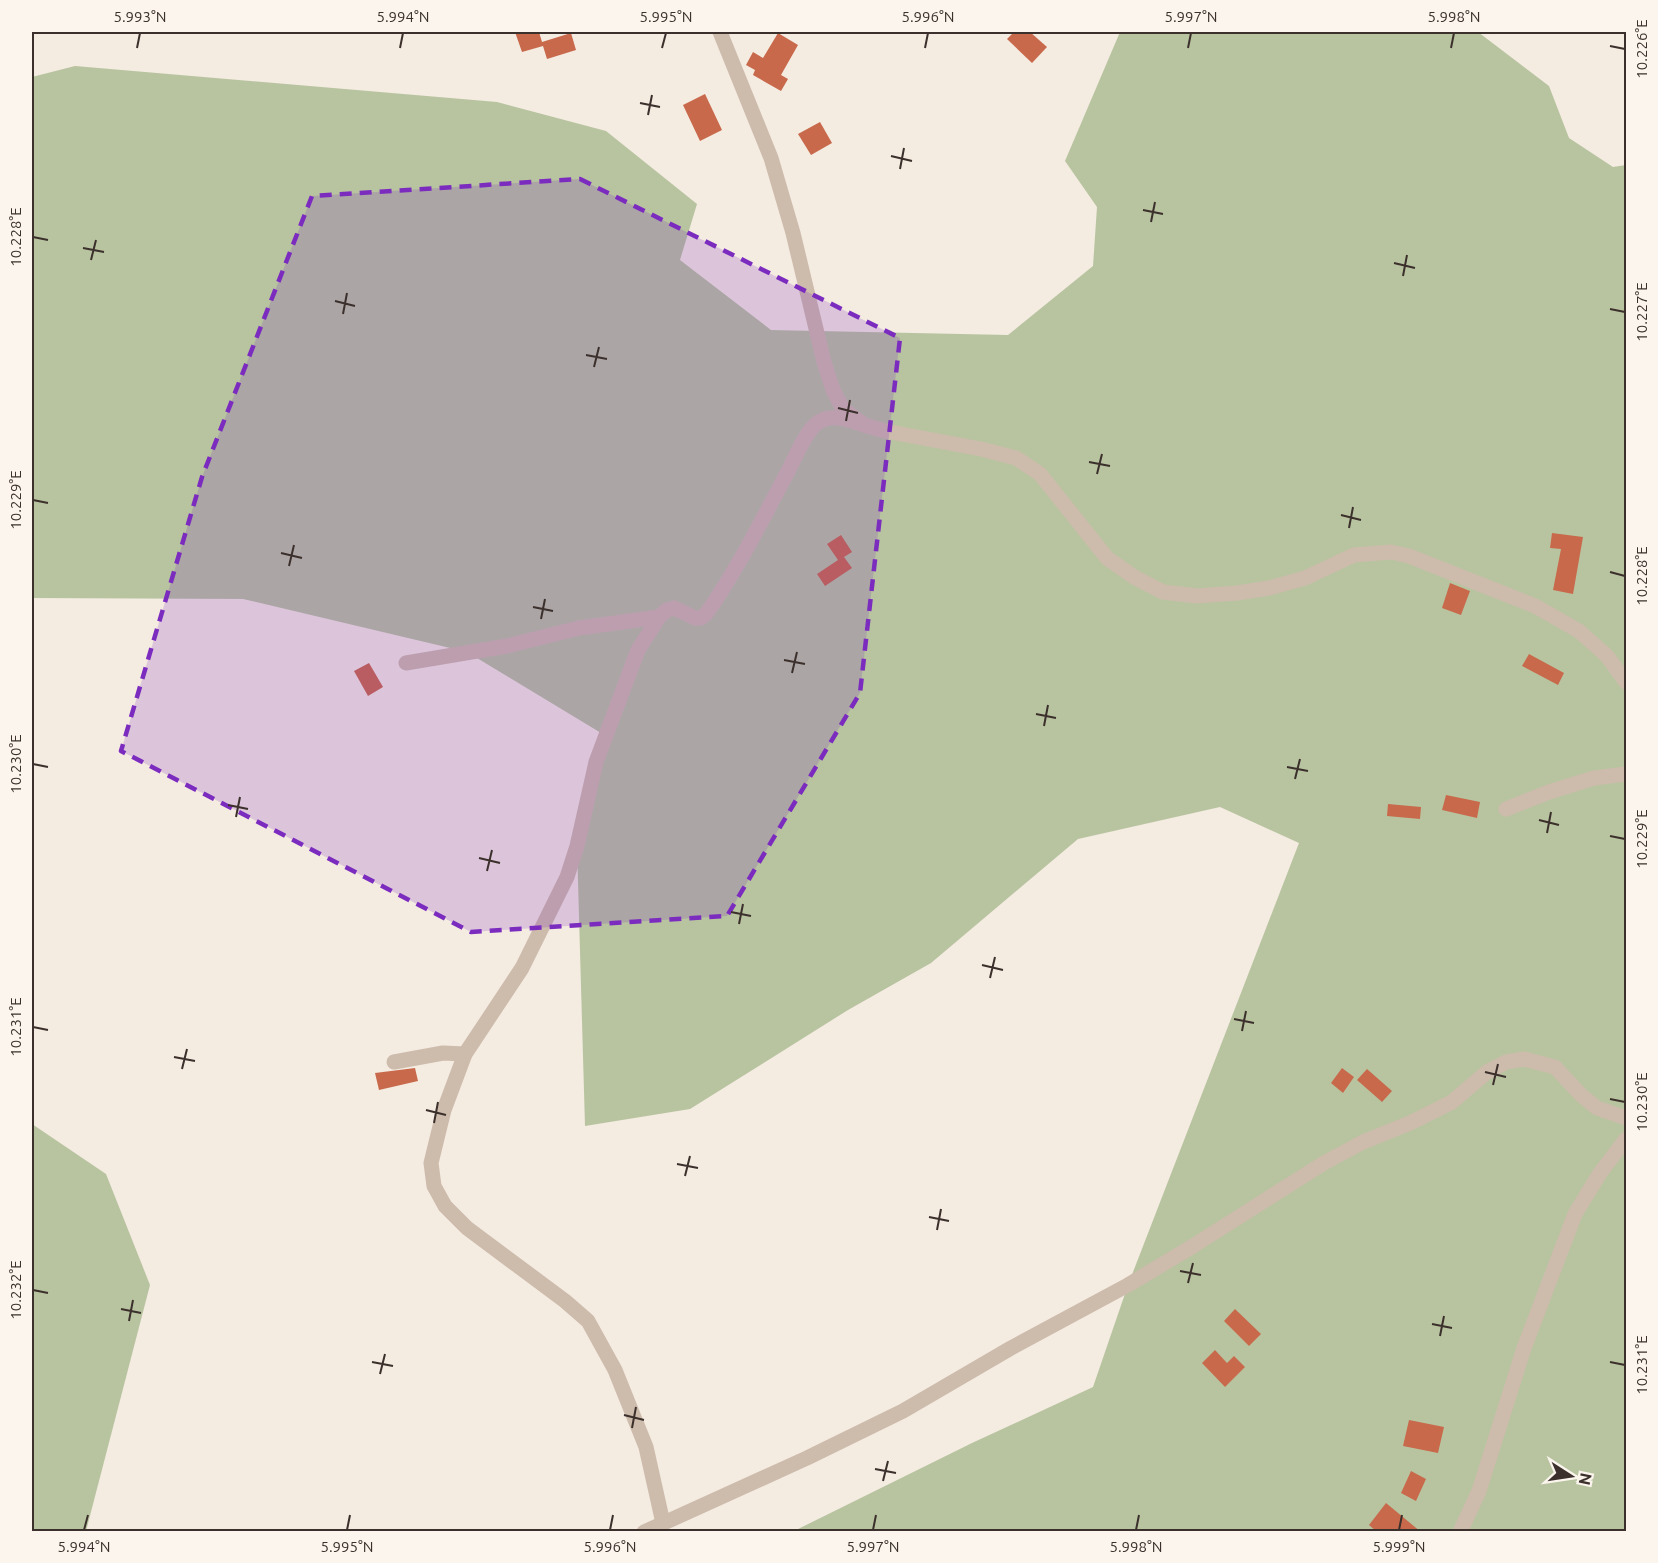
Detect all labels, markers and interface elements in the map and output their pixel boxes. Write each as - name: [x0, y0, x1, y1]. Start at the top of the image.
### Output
- text: 5.993°N: [113, 8, 167, 25]
- text: 5.994°N: [376, 8, 430, 25]
- text: 5.995°N: [639, 8, 693, 25]
- text: 5.996°N: [901, 8, 955, 25]
- text: 5.997°N: [1164, 8, 1218, 25]
- text: 5.998°N: [1427, 8, 1481, 25]
- text: 10.226°E: [1633, 19, 1650, 79]
- text: 10.228°E: [7, 207, 24, 267]
- text: 10.227°E: [1633, 282, 1650, 342]
- text: 10.229°E: [7, 470, 24, 530]
- text: 10.228°E: [1633, 546, 1650, 606]
- text: 10.230°E: [7, 734, 24, 794]
- text: 10.229°E: [1633, 809, 1650, 869]
- text: 10.231°E: [7, 997, 24, 1057]
- text: 10.230°E: [1633, 1072, 1650, 1132]
- text: 10.232°E: [7, 1260, 24, 1320]
- text: 10.231°E: [1633, 1335, 1650, 1395]
- north arrow: [1541, 1446, 1601, 1506]
- text: N: [1576, 1471, 1596, 1487]
- text: 5.994°N: [57, 1538, 111, 1555]
- text: 5.995°N: [320, 1538, 374, 1555]
- text: 5.996°N: [583, 1538, 637, 1555]
- text: 5.997°N: [846, 1538, 900, 1555]
- text: 5.998°N: [1109, 1538, 1163, 1555]
- text: 5.999°N: [1372, 1538, 1426, 1555]

